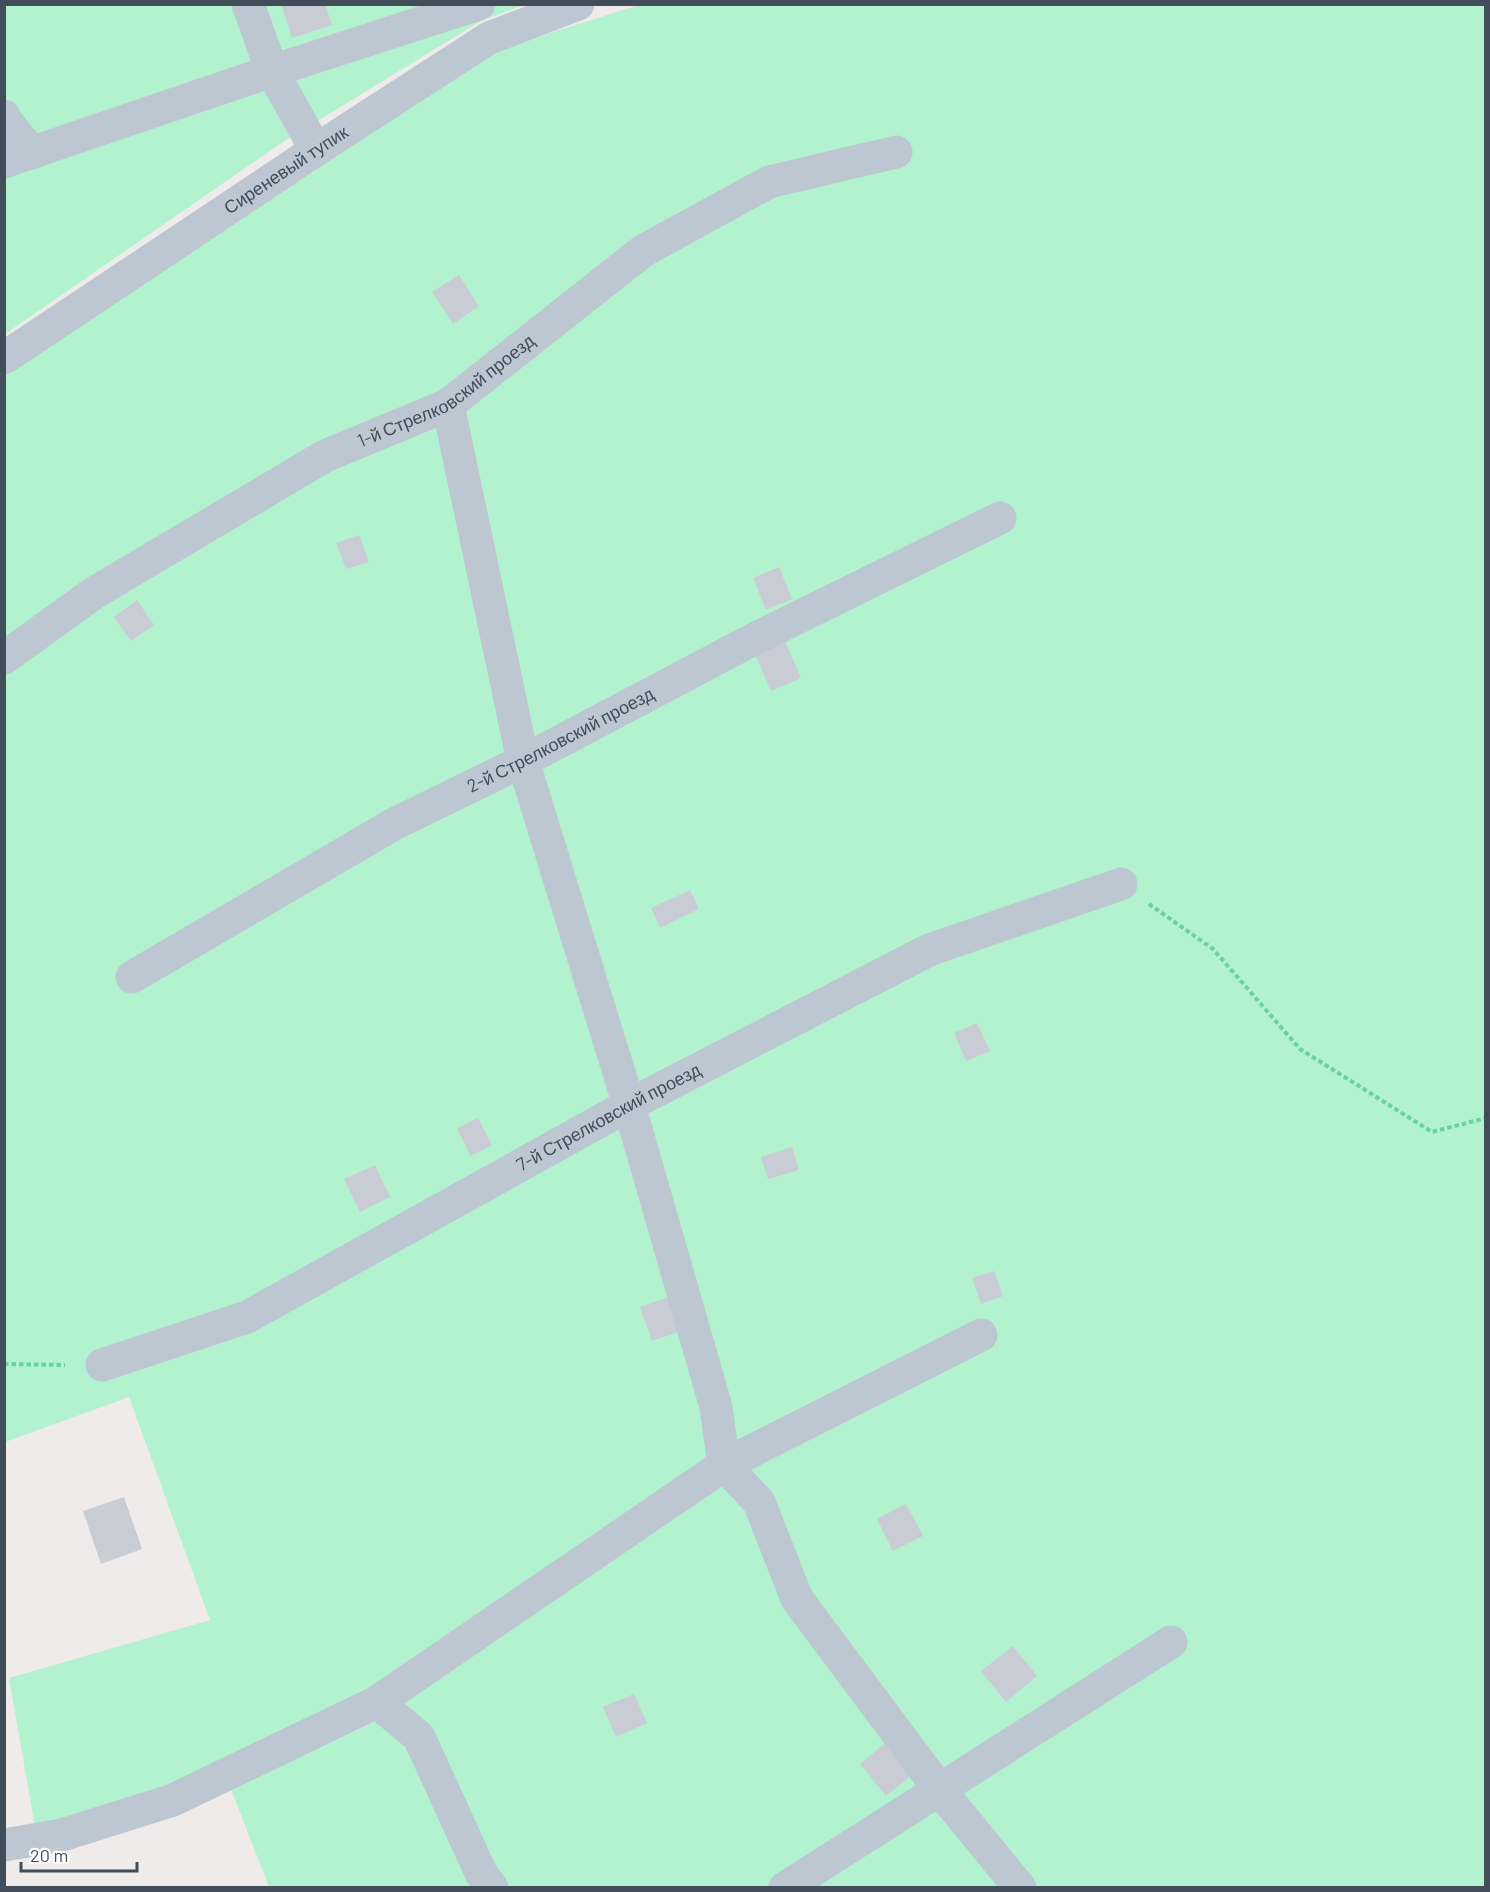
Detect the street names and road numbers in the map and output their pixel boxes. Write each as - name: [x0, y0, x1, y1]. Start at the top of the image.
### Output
- street label: Сиреневый тупик: [219, 120, 352, 218]
- street label: 1-й Стрелковский проезд: [354, 329, 539, 451]
- street label: 2-й Стрелковский проезд: [463, 682, 658, 797]
- street label: 7-й Стрелковский проезд: [512, 1058, 705, 1175]

